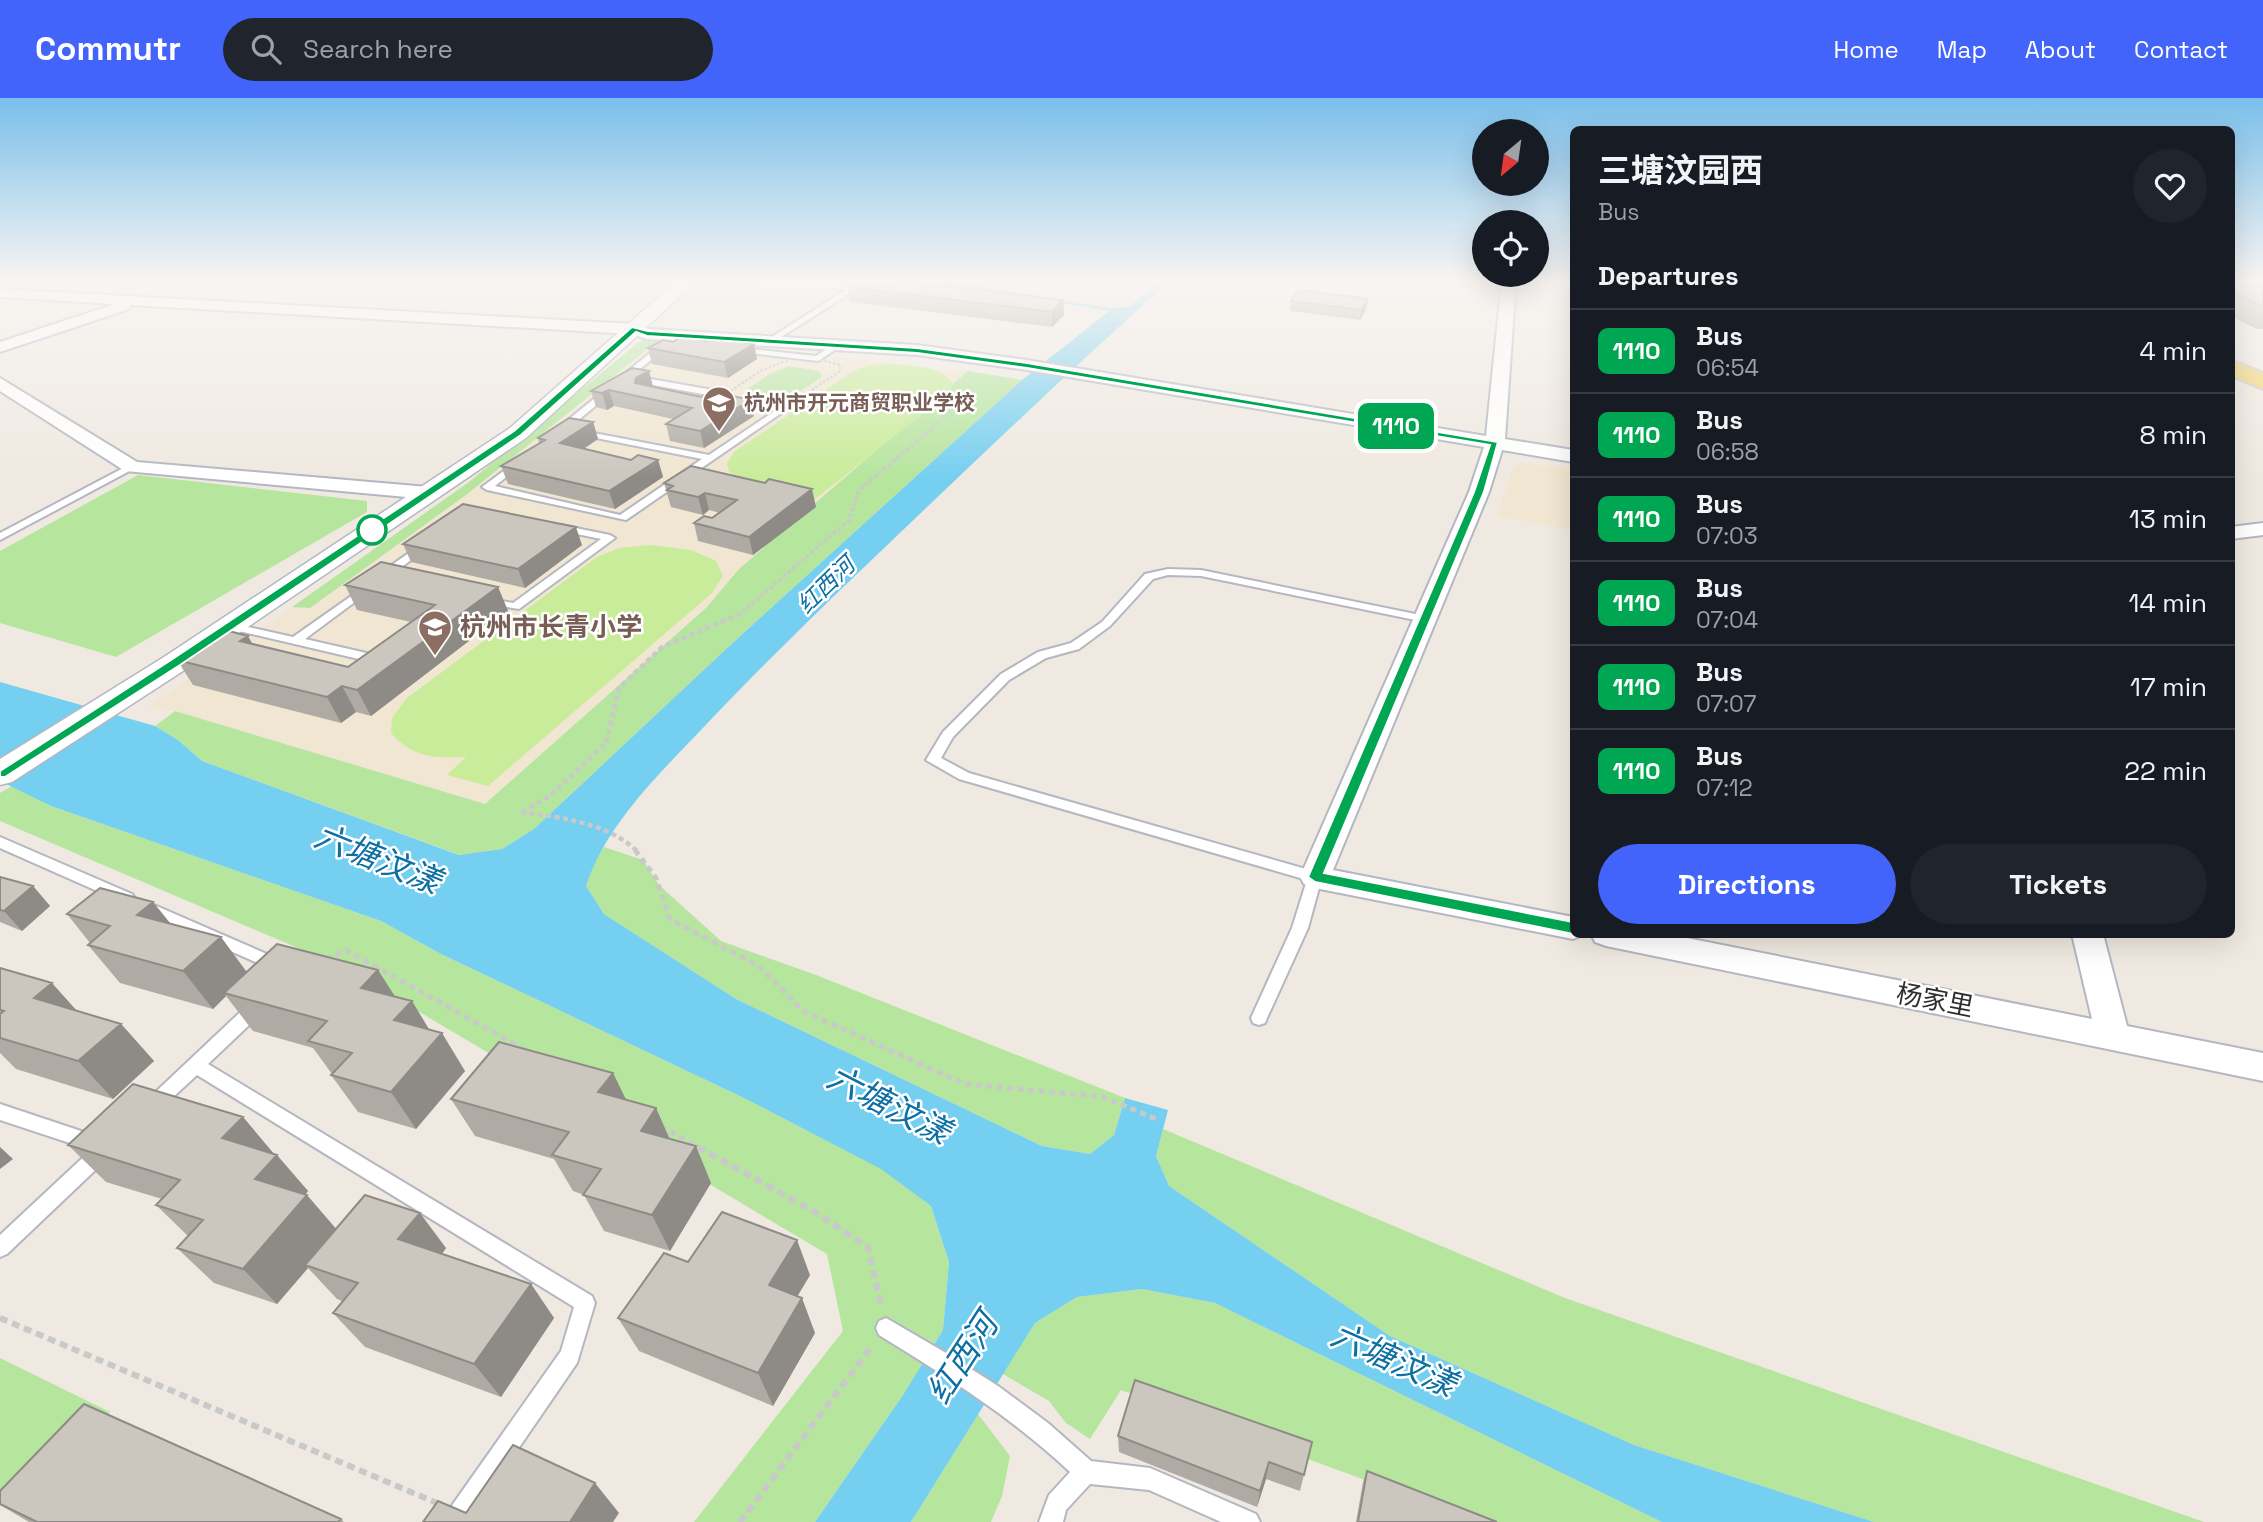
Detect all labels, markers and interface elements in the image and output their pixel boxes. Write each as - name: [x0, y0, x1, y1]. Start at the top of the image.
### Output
- search box: [223, 18, 713, 81]
- text: Commutr: [35, 28, 181, 70]
- icon: search: [247, 30, 285, 68]
- text: Search here: [303, 32, 453, 66]
- text: Home: [1833, 34, 1899, 65]
- text: Map: [1937, 34, 1987, 65]
- text: About: [2025, 34, 2096, 65]
- text: Contact: [2134, 34, 2228, 65]
- north arrow: [1472, 119, 1549, 196]
- map controls: [1472, 119, 1549, 287]
- button: heart: [2133, 149, 2207, 223]
- text: 三塘汶园西: [1598, 150, 1763, 192]
- text: Bus: [1598, 197, 1639, 227]
- button: locate: [1472, 210, 1549, 287]
- text: Departures: [1598, 259, 1739, 293]
- text: Bus: [1696, 319, 1743, 353]
- text: 4 min: [2139, 334, 2207, 368]
- text: 1110: [1612, 335, 1661, 366]
- text: 06:54: [1696, 353, 1759, 383]
- school or university icon: 杭州市开元商贸职业学校: [700, 384, 738, 433]
- place label: 杭州市开元商贸职业学校: [744, 389, 975, 416]
- line badge: 1110: [1347, 403, 1445, 449]
- text: Bus: [1696, 403, 1743, 437]
- text: 1110: [1372, 410, 1420, 441]
- text: 8 min: [2139, 418, 2207, 452]
- text: 1110: [1612, 419, 1661, 450]
- text: 06:58: [1696, 437, 1759, 467]
- text: Bus: [1696, 487, 1743, 521]
- text: 13 min: [2129, 502, 2207, 536]
- text: 1110: [1612, 503, 1661, 534]
- unlabelled marker: [357, 515, 387, 545]
- text: 07:03: [1696, 521, 1758, 551]
- water label: 红西河: [791, 547, 864, 620]
- text: Bus: [1696, 571, 1743, 605]
- text: 14 min: [2129, 586, 2207, 620]
- text: 1110: [1612, 587, 1661, 618]
- text: 07:04: [1696, 605, 1758, 635]
- school or university icon: 杭州市长青小学: [416, 608, 454, 657]
- place label: 杭州市长青小学: [460, 610, 642, 644]
- text: Bus: [1696, 655, 1743, 689]
- text: 17 min: [2130, 670, 2207, 704]
- text: 1110: [1612, 671, 1661, 702]
- text: 07:07: [1696, 689, 1756, 719]
- text: Bus: [1696, 739, 1743, 773]
- text: 22 min: [2124, 754, 2207, 788]
- text: 1110: [1612, 755, 1661, 786]
- text: 07:12: [1696, 773, 1753, 803]
- water label: 六塘汶漾: [309, 815, 450, 905]
- button: Directions: [1598, 844, 1896, 924]
- button: Tickets: [1910, 844, 2207, 924]
- street label: 杨家里: [1893, 976, 1977, 1024]
- water label: 六塘汶漾: [820, 1056, 960, 1155]
- water label: 红西河: [918, 1301, 1011, 1411]
- water label: 六塘汶漾: [1325, 1314, 1466, 1408]

